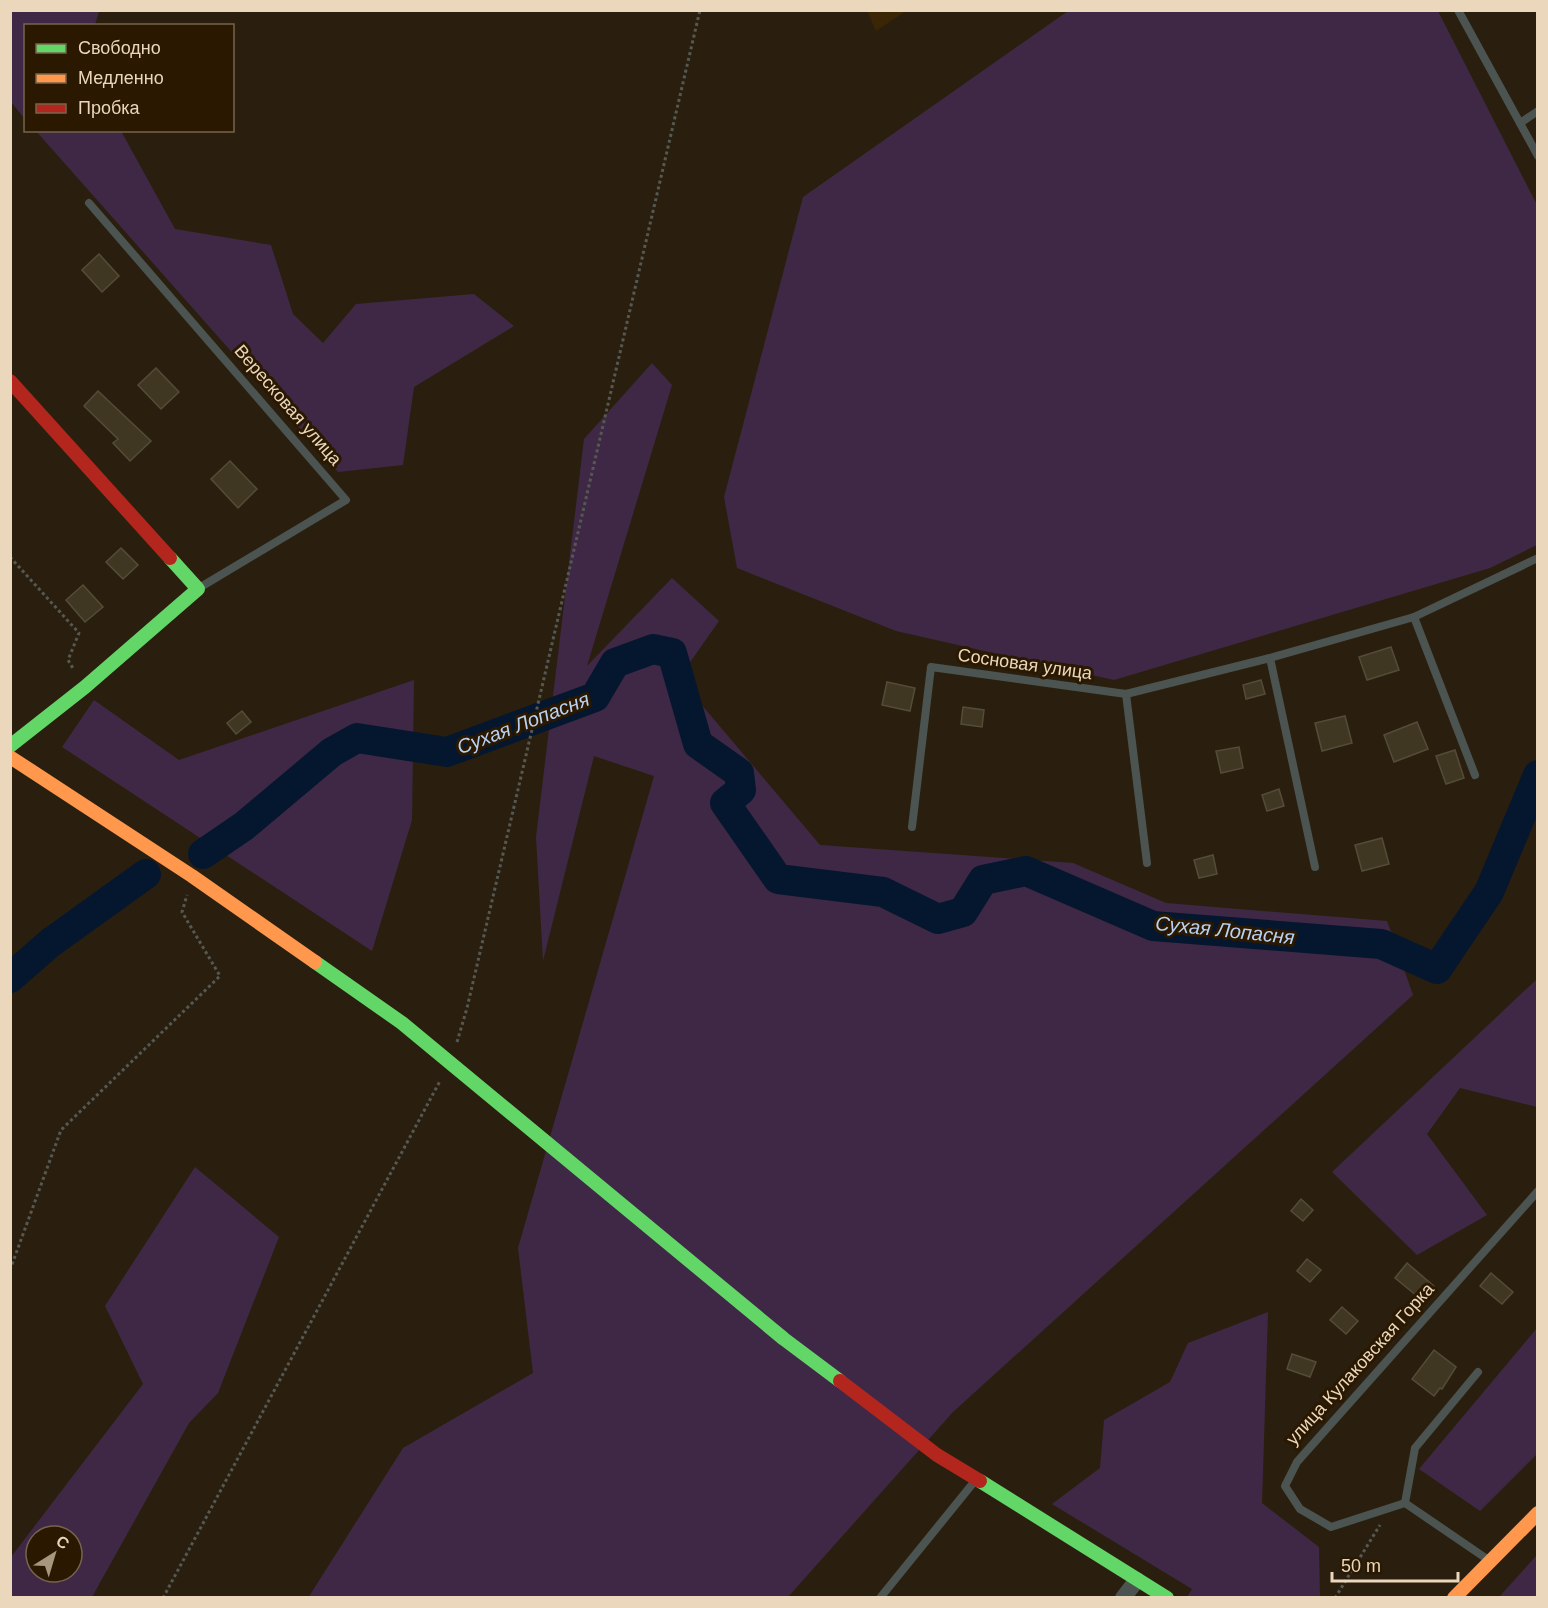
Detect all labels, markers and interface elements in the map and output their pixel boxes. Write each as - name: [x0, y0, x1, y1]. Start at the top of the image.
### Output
- legend: [24, 24, 234, 132]
- text: Свободно: [78, 38, 161, 58]
- text: Медленно: [78, 68, 164, 88]
- text: Пробка: [78, 98, 141, 118]
- street label: Вересковая улица: [230, 341, 346, 470]
- street label: Сосновая улица: [956, 645, 1094, 683]
- water label: Сухая Лопасня: [454, 688, 593, 758]
- water label: Сухая Лопасня: [1154, 912, 1296, 948]
- street label: улица Кулаковская Горка: [1282, 1278, 1438, 1449]
- north arrow: [24, 1524, 84, 1584]
- text: С: [53, 1532, 73, 1553]
- scale bar: [1332, 1545, 1458, 1583]
- text: 50 m: [1341, 1556, 1381, 1576]

